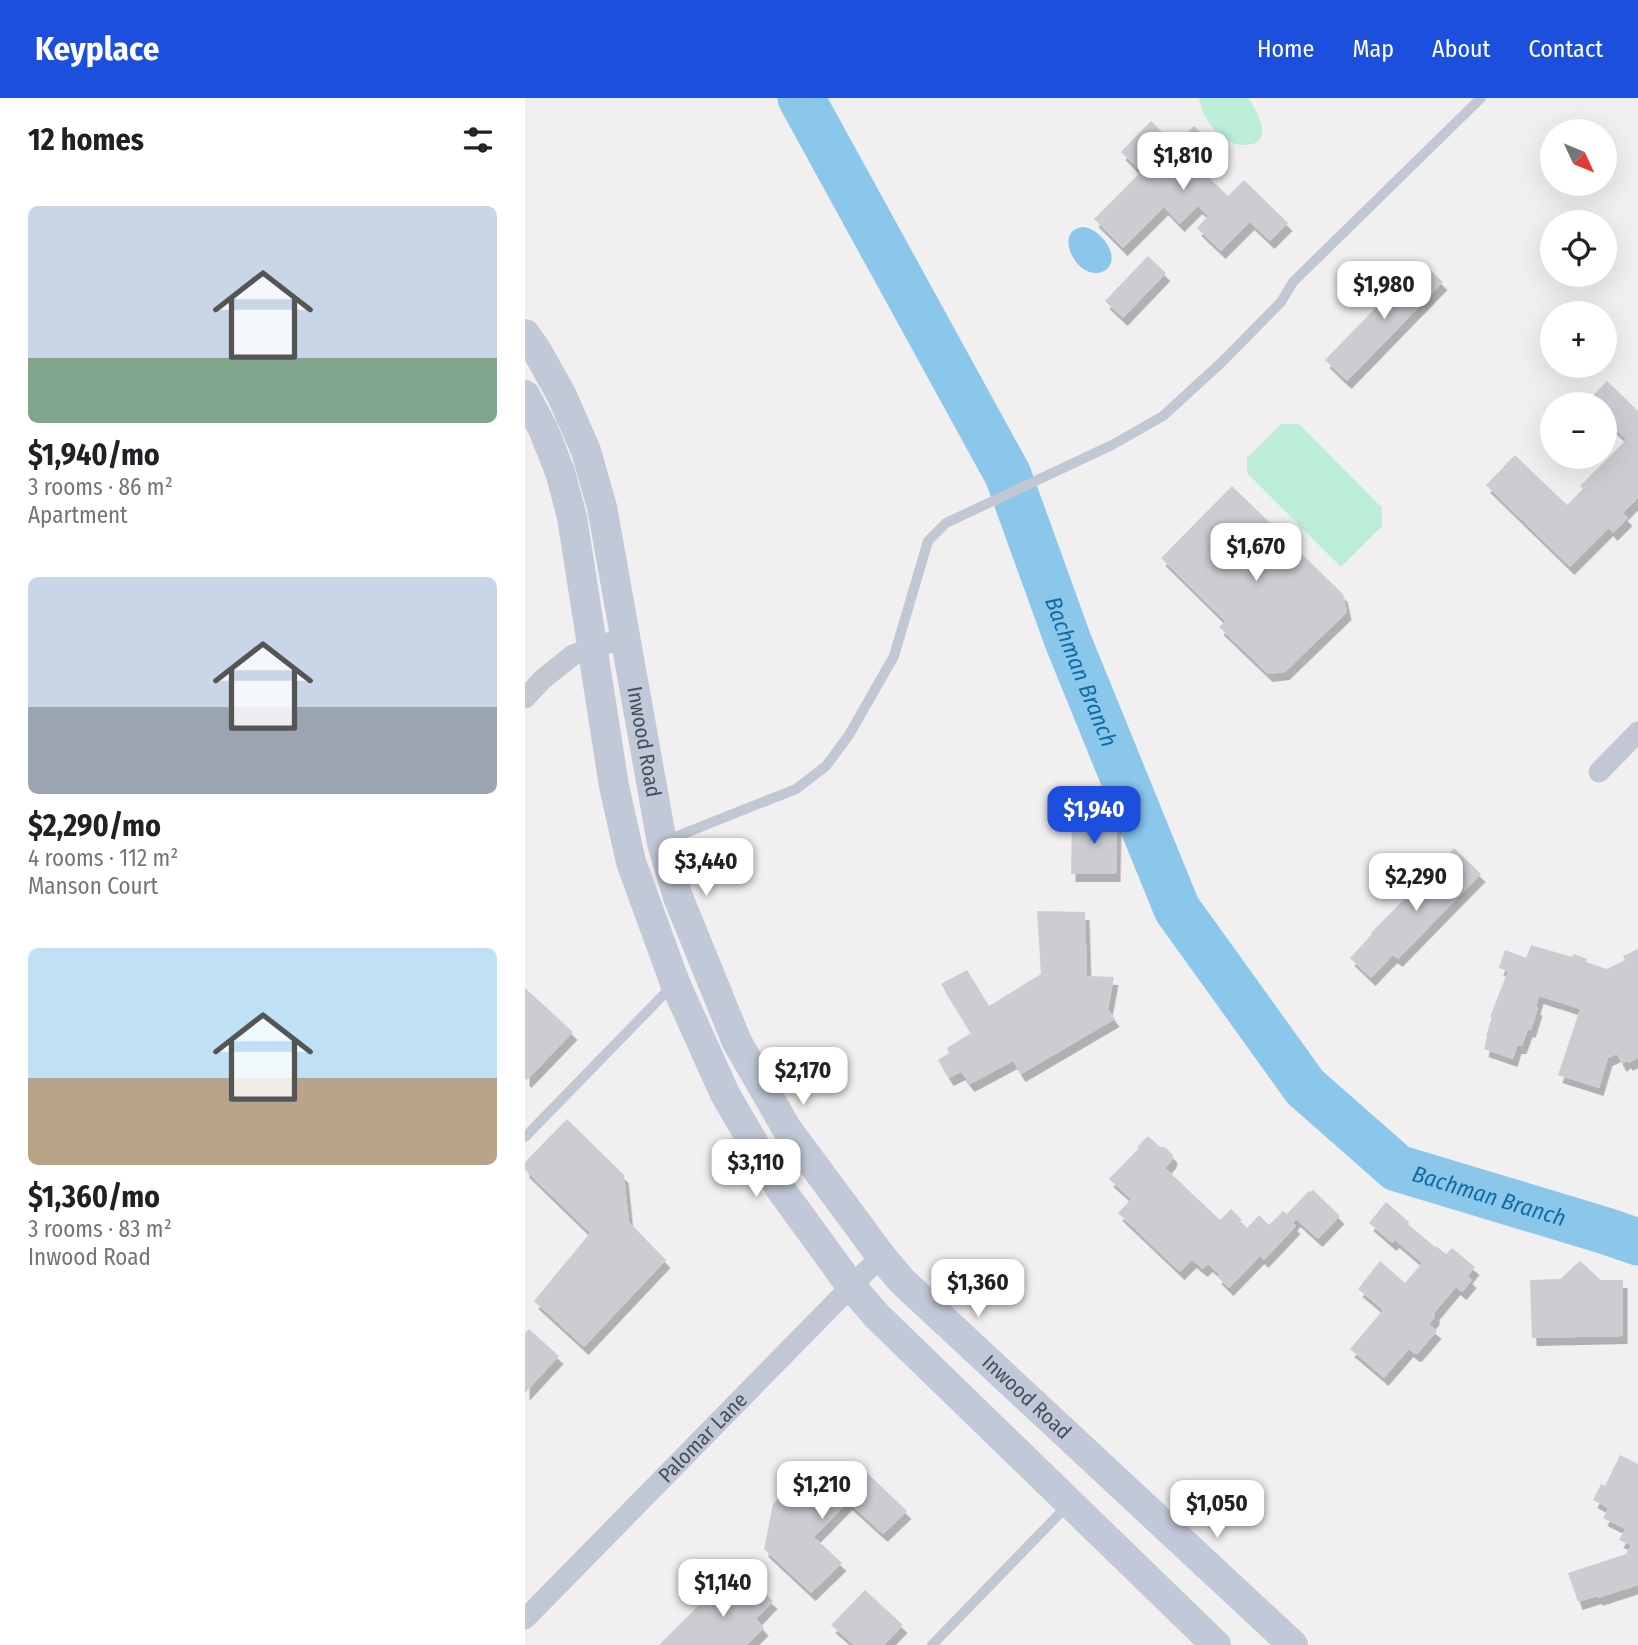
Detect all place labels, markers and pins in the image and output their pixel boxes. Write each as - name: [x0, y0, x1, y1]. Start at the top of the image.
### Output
- pin: $1,810: [1126, 132, 1240, 192]
- pin: $1,980: [1327, 262, 1441, 321]
- pin: $1,670: [1199, 524, 1313, 583]
- pin: $1,940: [1037, 786, 1151, 846]
- pin: $3,440: [649, 838, 763, 898]
- pin: $2,290: [1359, 854, 1473, 913]
- pin: $2,170: [746, 1048, 860, 1107]
- pin: $3,110: [699, 1140, 813, 1199]
- pin: $1,360: [921, 1260, 1035, 1319]
- pin: $1,210: [765, 1462, 879, 1521]
- pin: $1,050: [1160, 1480, 1274, 1540]
- pin: $1,140: [666, 1560, 780, 1619]

